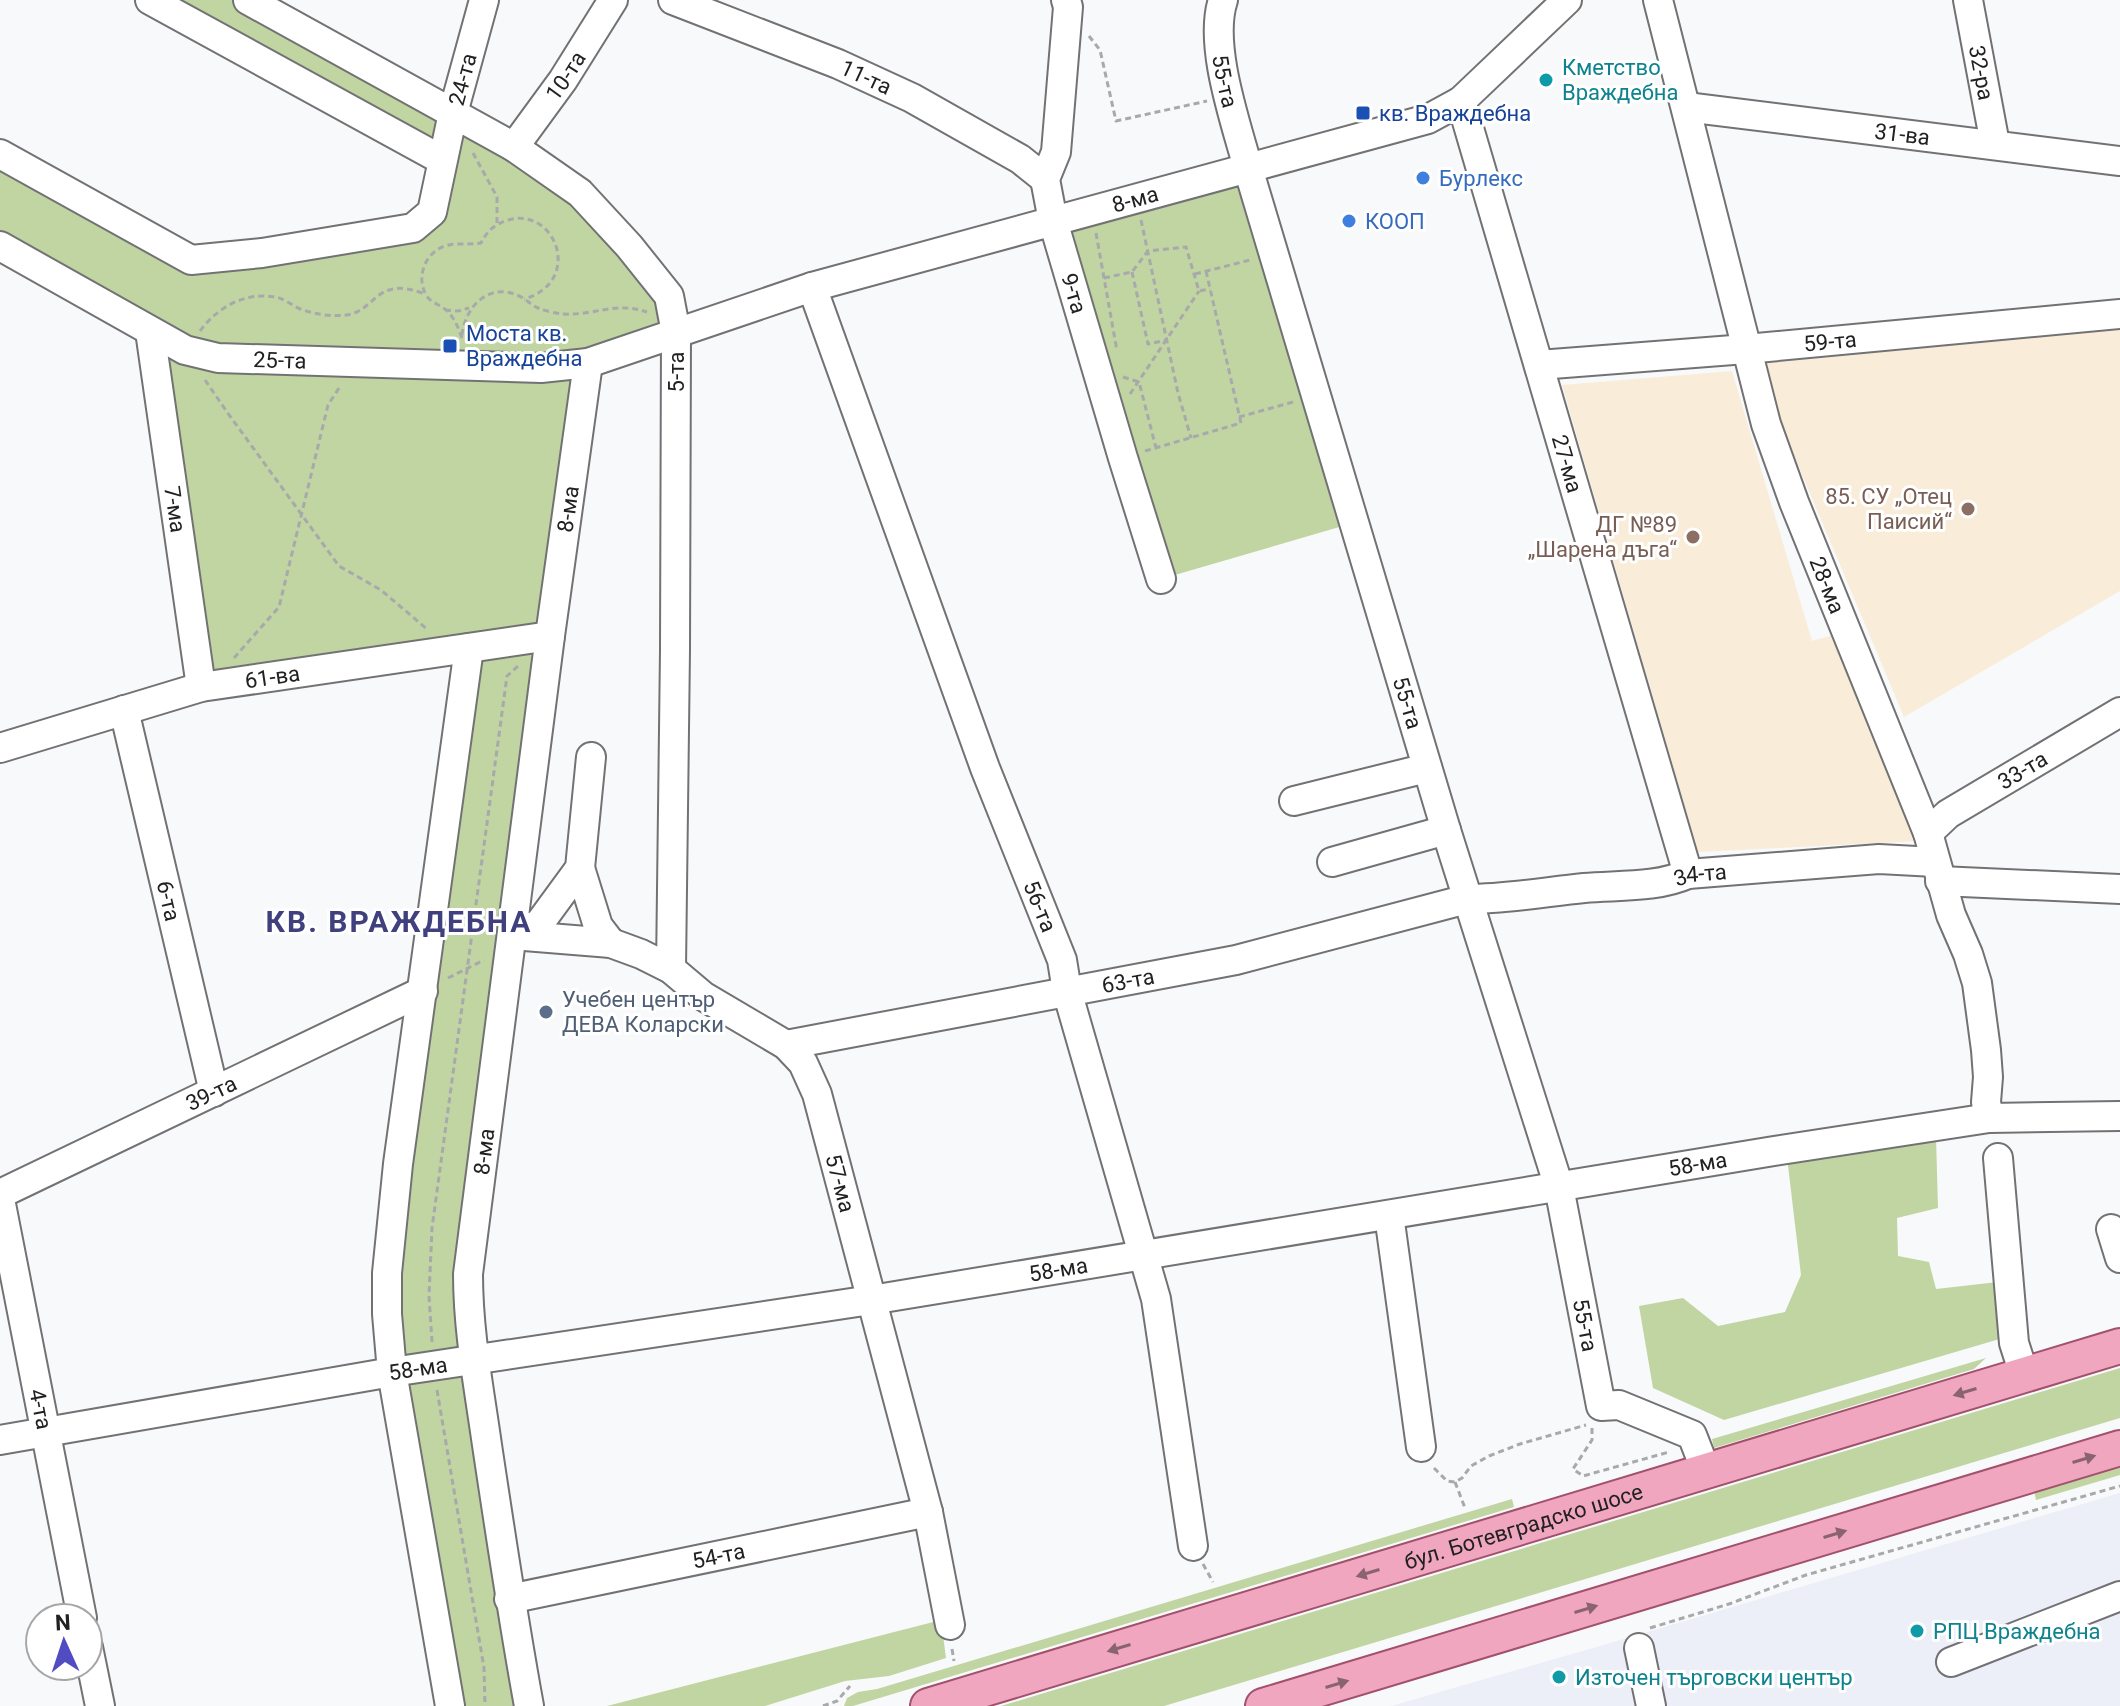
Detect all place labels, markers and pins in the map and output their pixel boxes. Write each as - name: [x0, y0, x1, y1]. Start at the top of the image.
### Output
- place label: Кметство Враждебна: [1562, 55, 1678, 105]
- marker: Кметство Враждебна: [1537, 71, 1555, 89]
- place label: кв. Враждебна: [1379, 101, 1531, 126]
- marker: кв. Враждебна: [1354, 104, 1372, 122]
- place label: Бурлекс: [1439, 166, 1523, 191]
- marker: Бурлекс: [1414, 169, 1432, 187]
- place label: КООП: [1365, 209, 1425, 234]
- marker: КООП: [1340, 212, 1358, 230]
- place label: Моста кв. Враждебна: [466, 321, 582, 371]
- marker: Моста кв. Враждебна: [441, 337, 459, 355]
- place label: 85. СУ „Отец Паисий“: [1825, 484, 1952, 534]
- marker: 85. СУ „Отец Паисий“: [1959, 500, 1977, 518]
- place label: ДГ №89 „Шарена дъга“: [1528, 512, 1677, 562]
- marker: ДГ №89 „Шарена дъга“: [1684, 528, 1702, 546]
- place label: Учебен център ДЕВА Коларски: [562, 987, 724, 1037]
- marker: Учебен център ДЕВА Коларски: [537, 1003, 555, 1021]
- place label: РПЦ Враждебна: [1933, 1619, 2101, 1644]
- marker: РПЦ Враждебна: [1908, 1622, 1926, 1640]
- place label: Източен търговски център: [1575, 1665, 1853, 1690]
- marker: Източен търговски център: [1550, 1668, 1568, 1686]

